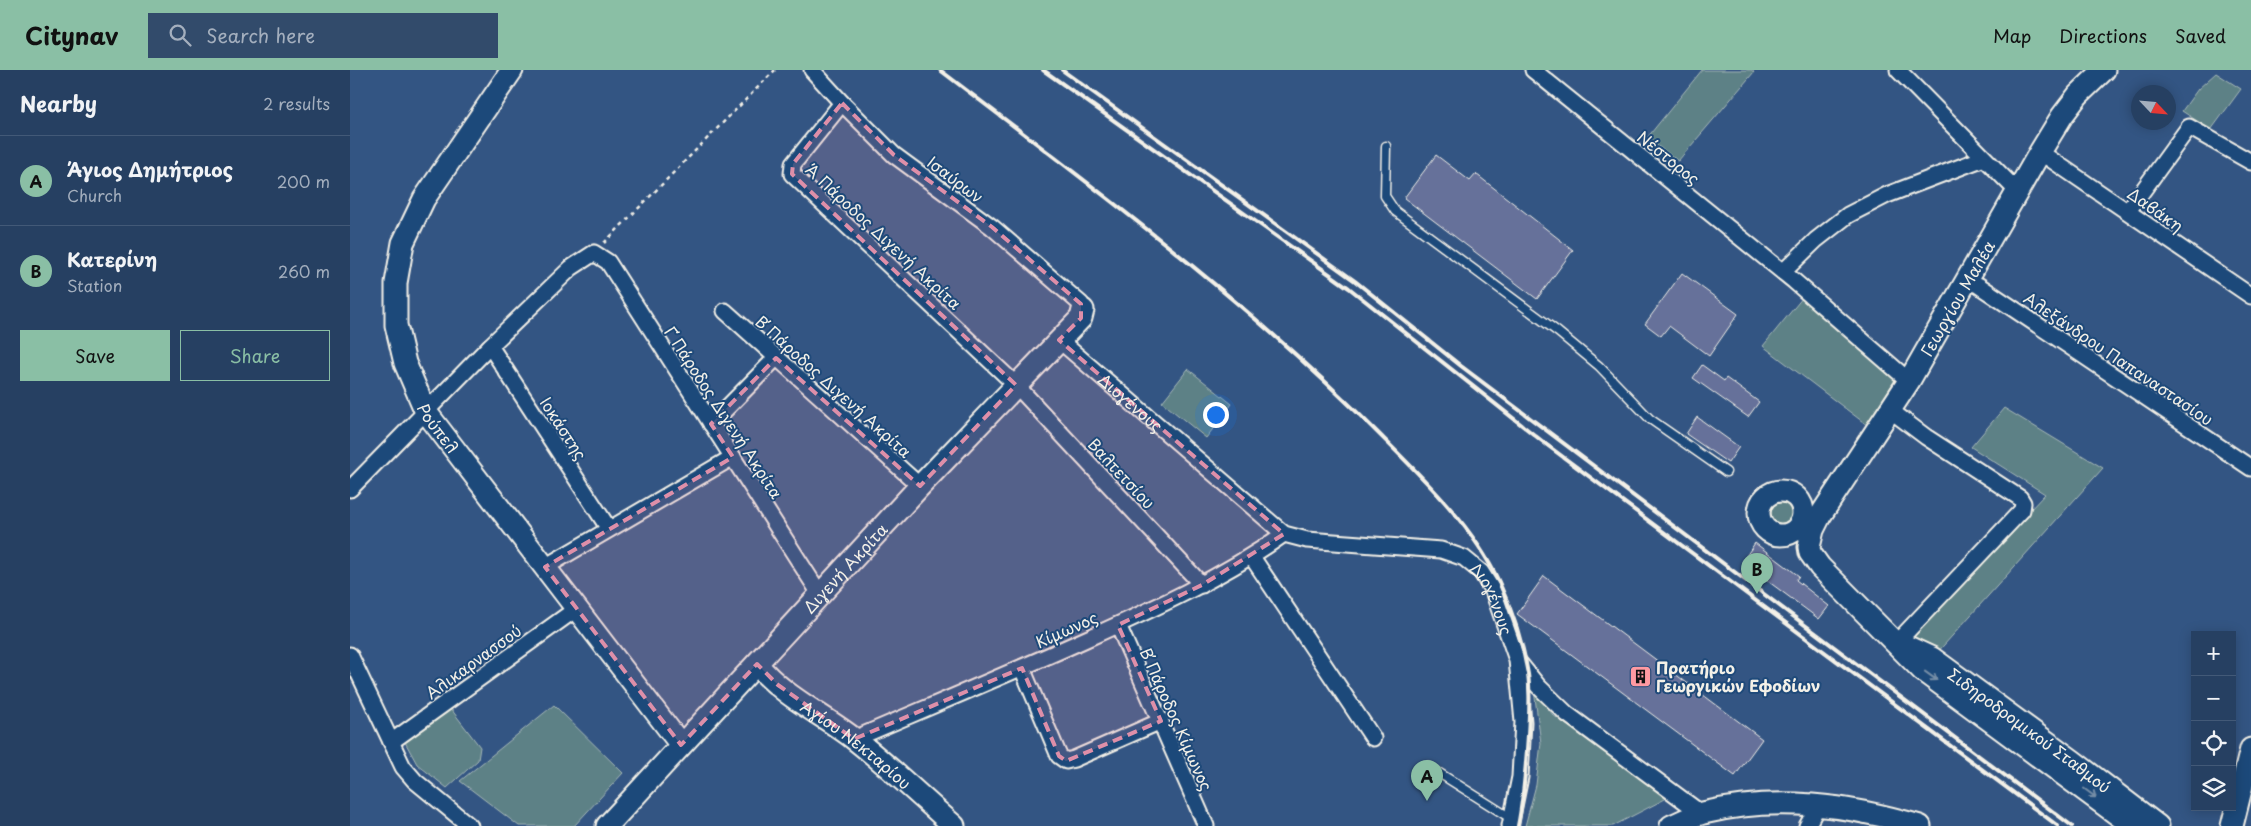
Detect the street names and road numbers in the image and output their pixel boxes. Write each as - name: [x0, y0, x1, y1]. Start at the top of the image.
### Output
- street label: Νέστορος: [1633, 124, 1705, 190]
- street label: Ισαύρων: [923, 150, 989, 208]
- street label: Α΄ Πάροδος Διγενή Ακρίτα: [801, 157, 967, 315]
- street label: Δαβάκη: [2123, 181, 2189, 237]
- street label: Γεωργίου Μαλέα: [1914, 235, 2000, 360]
- street label: Αλεξάνδρου Παπαναστασίου: [2020, 286, 2218, 430]
- street label: Β΄ Πάροδος Διγενή Ακρίτα: [751, 309, 918, 463]
- street label: Γ΄ Πάροδος Διγενή Ακρίτα: [659, 321, 789, 503]
- street label: Διογένους: [1093, 367, 1169, 437]
- street label: Ιοκάστης: [535, 392, 593, 464]
- street label: Ρούπελ: [412, 400, 465, 458]
- street label: Βαλτετσίου: [1083, 432, 1161, 514]
- street label: Διγενή Ακρίτα: [797, 517, 893, 618]
- street label: Διογένους: [1465, 556, 1519, 638]
- street label: Κίμωνος: [1031, 605, 1101, 653]
- street label: Αλικαρνασσού: [420, 618, 526, 704]
- street label: Β΄ Πάροδος Κίμωνος: [1135, 644, 1219, 794]
- street label: Σιδηροδρομικού Σταθμού: [1943, 662, 2116, 798]
- street label: Αγίου Νεκταρίου: [796, 694, 917, 794]

